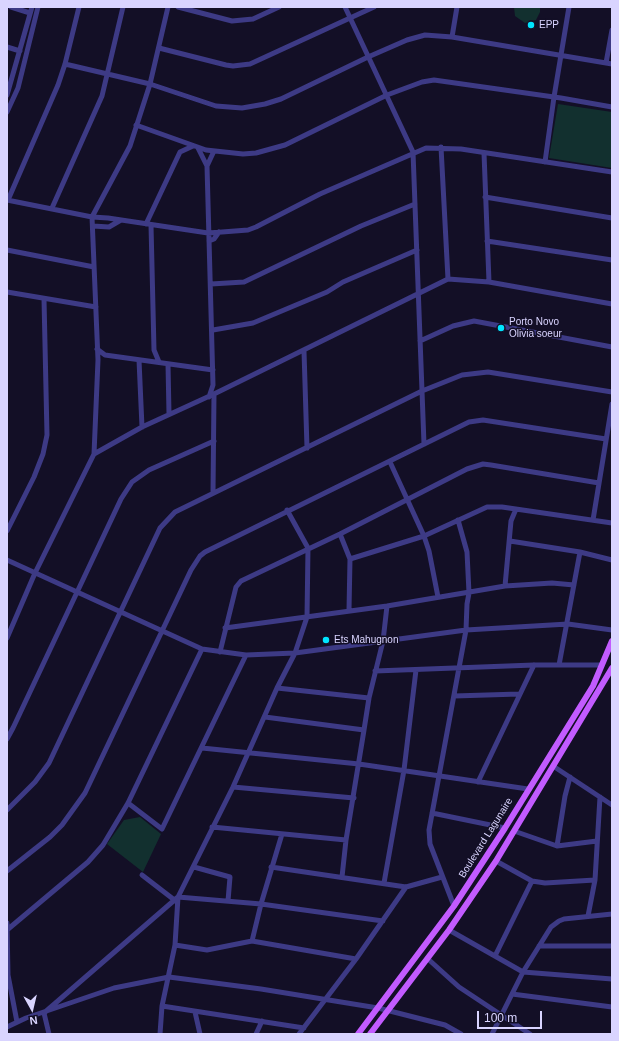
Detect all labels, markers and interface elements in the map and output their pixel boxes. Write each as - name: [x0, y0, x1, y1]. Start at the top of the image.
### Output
- place label: EPP: [539, 19, 559, 31]
- marker: EPP: [526, 20, 536, 30]
- place label: Porto Novo Olivia soeur: [509, 316, 562, 340]
- marker: Porto Novo Olivia soeur: [496, 323, 506, 333]
- place label: Ets Mahugnon: [334, 634, 398, 646]
- marker: Ets Mahugnon: [321, 635, 331, 645]
- street label: Boulevard Lagunaire: [456, 796, 516, 880]
- north arrow: [12, 989, 52, 1029]
- scale bar: [479, 1003, 544, 1029]
- text: 100 m: [484, 1011, 517, 1025]
- text: N: [29, 1014, 38, 1027]

